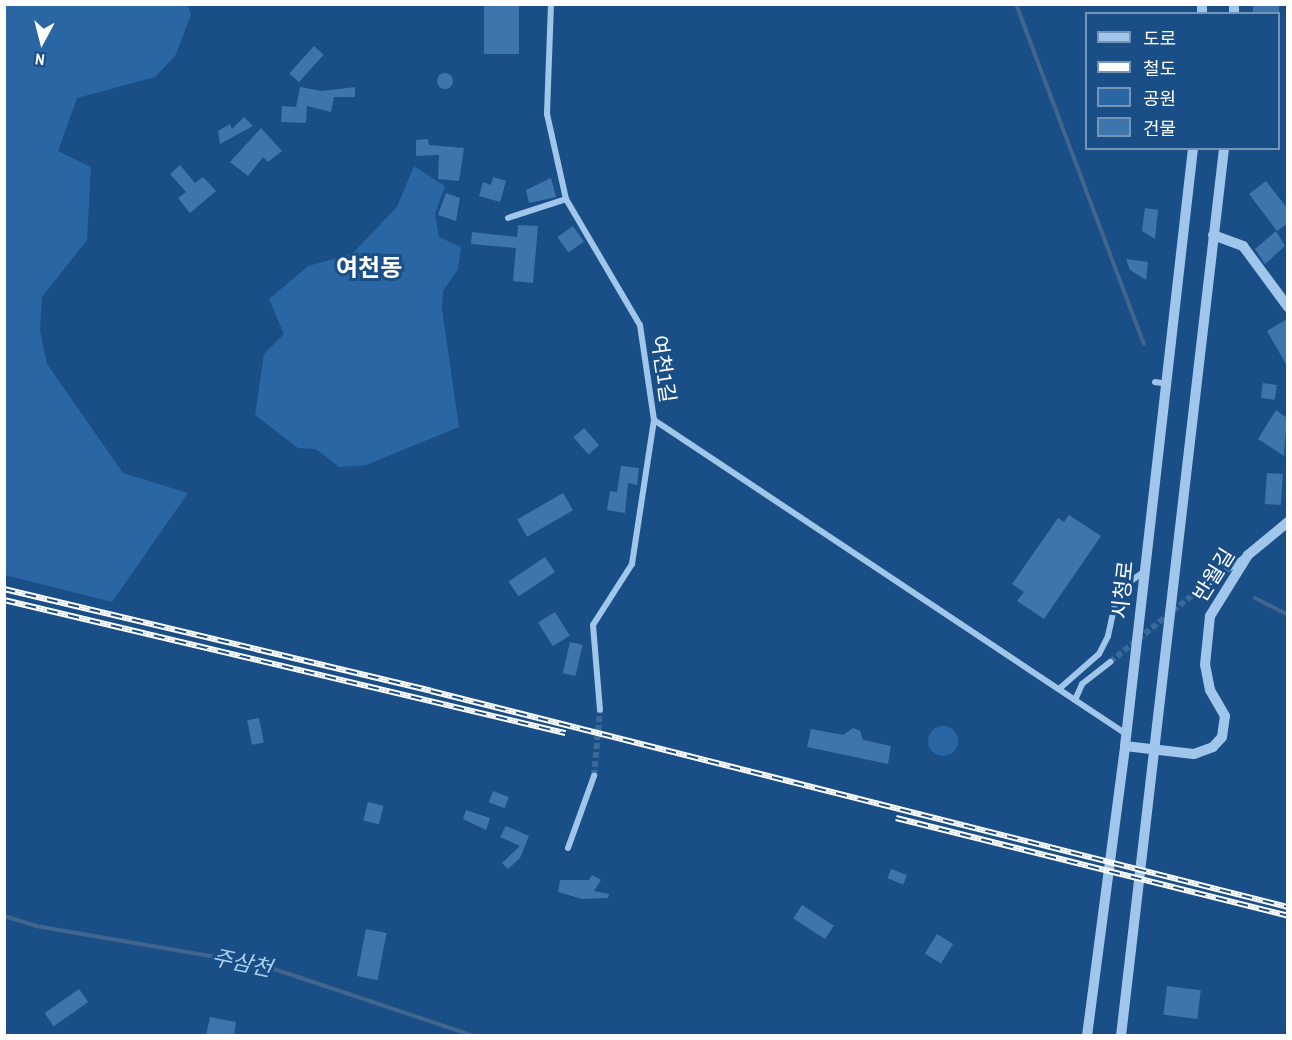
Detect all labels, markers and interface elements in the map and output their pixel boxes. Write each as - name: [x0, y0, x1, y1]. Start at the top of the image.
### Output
- north arrow: [12, 12, 72, 72]
- legend: [1085, 12, 1280, 150]
- text: 도로: [1143, 26, 1176, 51]
- text: N: [34, 48, 46, 71]
- text: 철도: [1143, 56, 1176, 81]
- text: 공원: [1143, 86, 1176, 111]
- text: 건물: [1143, 116, 1176, 141]
- district label: 여천동: [336, 254, 402, 282]
- street label: 여천1길: [646, 334, 680, 404]
- street label: 반월길: [1188, 544, 1240, 606]
- street label: 시청로: [1107, 560, 1139, 620]
- water label: 주삼천: [210, 944, 274, 982]

